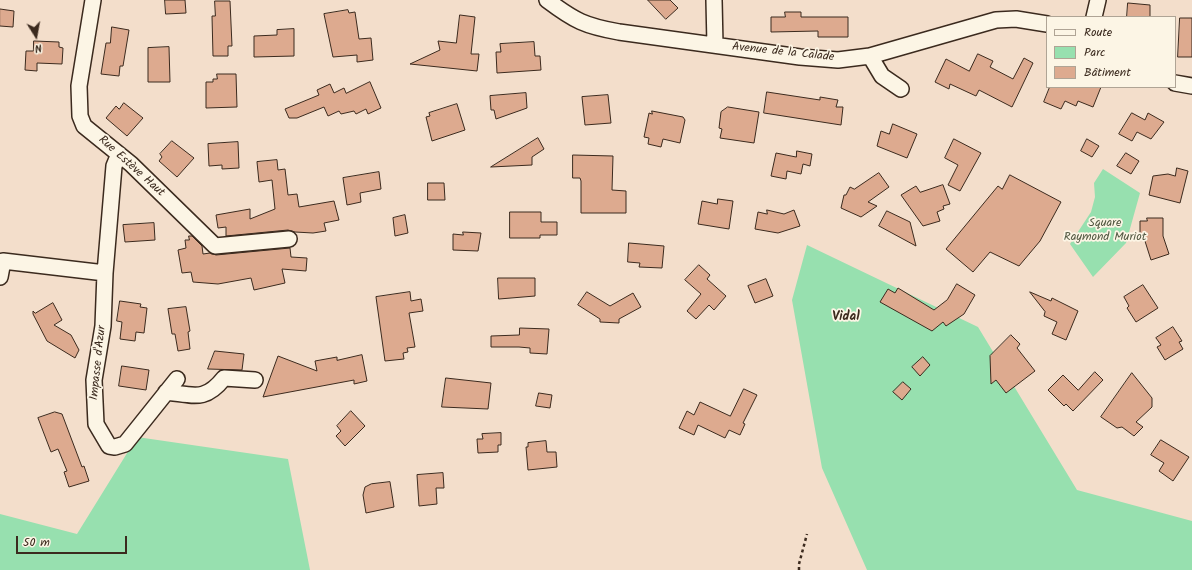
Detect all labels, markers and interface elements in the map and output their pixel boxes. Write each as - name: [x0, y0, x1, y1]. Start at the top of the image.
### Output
- north arrow: [16, 16, 56, 56]
- legend: [1046, 16, 1176, 88]
- text: Route: [1084, 23, 1112, 42]
- text: N: [33, 38, 43, 57]
- street label: Avenue de la Calade: [731, 40, 835, 66]
- text: Parc: [1084, 43, 1105, 62]
- text: Bâtiment: [1084, 63, 1131, 82]
- street label: Rue Estève Haut: [95, 133, 167, 201]
- park label: Square Raymond Muriot: [1064, 217, 1146, 245]
- district label: Vidal: [832, 310, 860, 326]
- street label: Impasse d'Azur: [88, 325, 110, 401]
- scale bar: [18, 528, 129, 554]
- text: 50 m: [23, 533, 50, 552]

